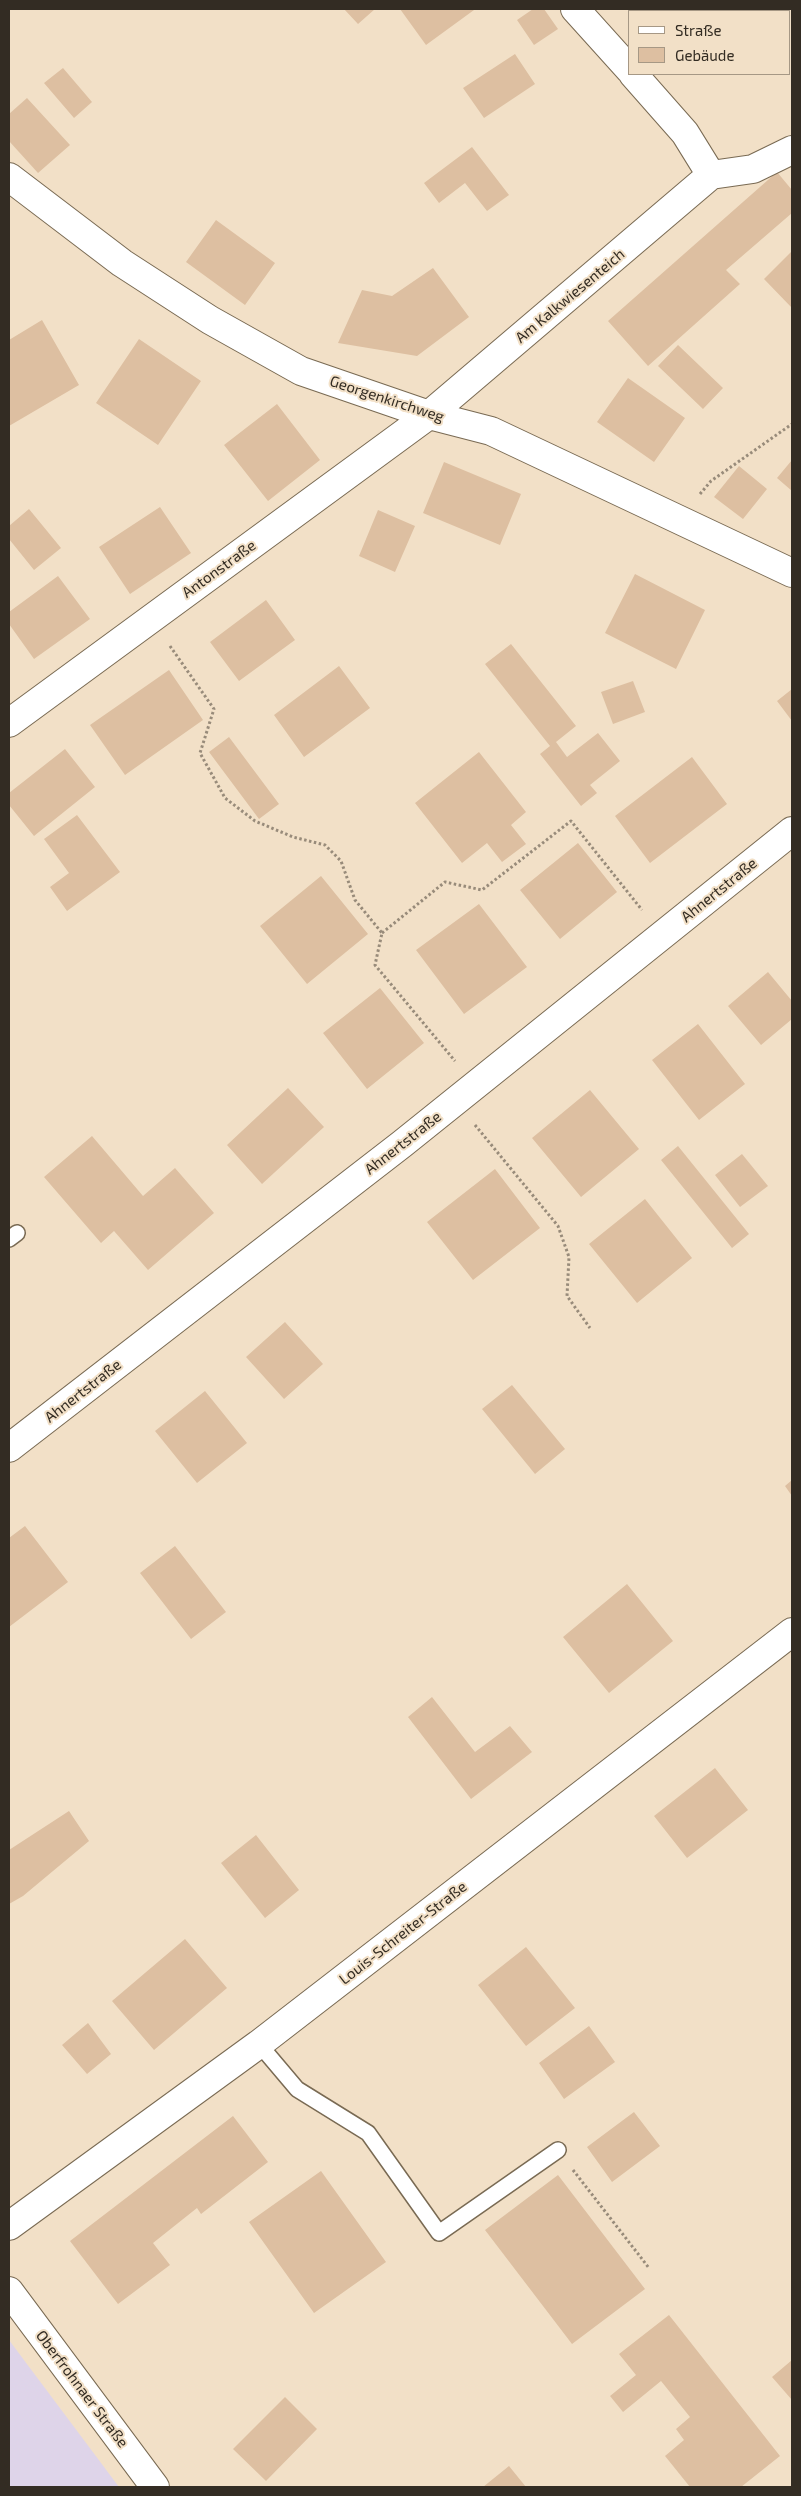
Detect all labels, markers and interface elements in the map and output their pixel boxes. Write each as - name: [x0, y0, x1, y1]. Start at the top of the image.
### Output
- legend: [628, 10, 791, 75]
- text: Straße: [675, 21, 721, 39]
- text: Gebäude: [675, 46, 734, 64]
- street label: Am Kalkwiesenteich: [512, 245, 628, 347]
- street label: Georgenkirchweg: [328, 372, 446, 426]
- street label: Antonstraße: [179, 536, 259, 602]
- street label: Ahnertstraße: [677, 854, 761, 926]
- street label: Ahnertstraße: [361, 1107, 445, 1179]
- street label: Ahnertstraße: [41, 1355, 125, 1427]
- street label: Louis-Schreiter-Straße: [336, 1878, 470, 1988]
- street label: Oberfrohnaer Straße: [32, 2327, 132, 2451]

